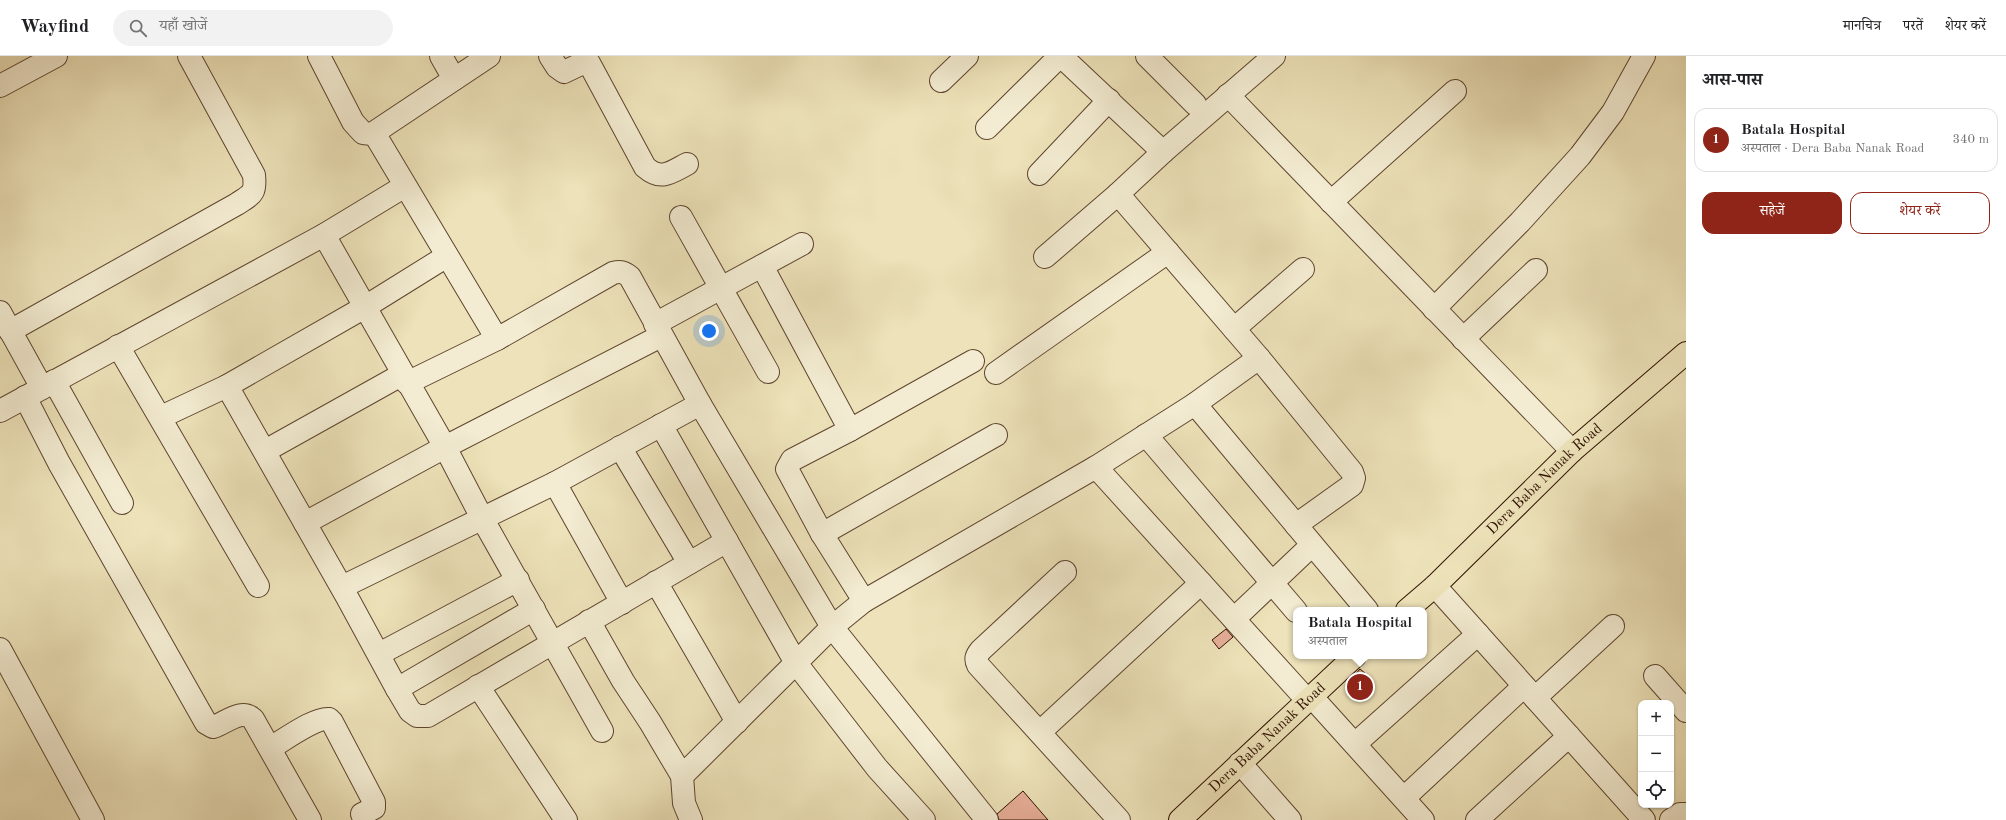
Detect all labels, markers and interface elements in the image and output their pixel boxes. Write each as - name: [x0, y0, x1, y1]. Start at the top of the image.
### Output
- search box: [113, 10, 393, 46]
- icon: search: [127, 17, 149, 39]
- text: Wayfind: [20, 18, 89, 37]
- text: यहाँ खोजें: [159, 19, 207, 34]
- text: मानचित्र: [1843, 19, 1881, 33]
- text: परतें: [1903, 19, 1923, 33]
- text: शेयर करें: [1945, 19, 1986, 33]
- text: आस-पास: [1702, 72, 1762, 89]
- text: Batala Hospital: [1741, 123, 1845, 138]
- text: 1: [1712, 133, 1720, 146]
- text: 340 m: [1952, 133, 1989, 146]
- text: अस्पताल · Dera Baba Nanak Road: [1741, 142, 1924, 155]
- button: सहेजें: [1702, 192, 1842, 234]
- button: शेयर करें: [1850, 192, 1990, 234]
- your location: [699, 321, 719, 341]
- street label: Dera Baba Nanak Road: [1484, 421, 1605, 538]
- popup: [1293, 607, 1427, 659]
- text: Batala Hospital: [1308, 616, 1412, 631]
- text: अस्पताल: [1308, 635, 1347, 648]
- pin: 1: [1347, 672, 1373, 702]
- street label: Dera Baba Nanak Road: [1206, 680, 1329, 796]
- map controls: [1638, 700, 1674, 808]
- button: +: [1638, 700, 1674, 736]
- button: −: [1638, 736, 1674, 772]
- button: locate: [1638, 772, 1674, 808]

